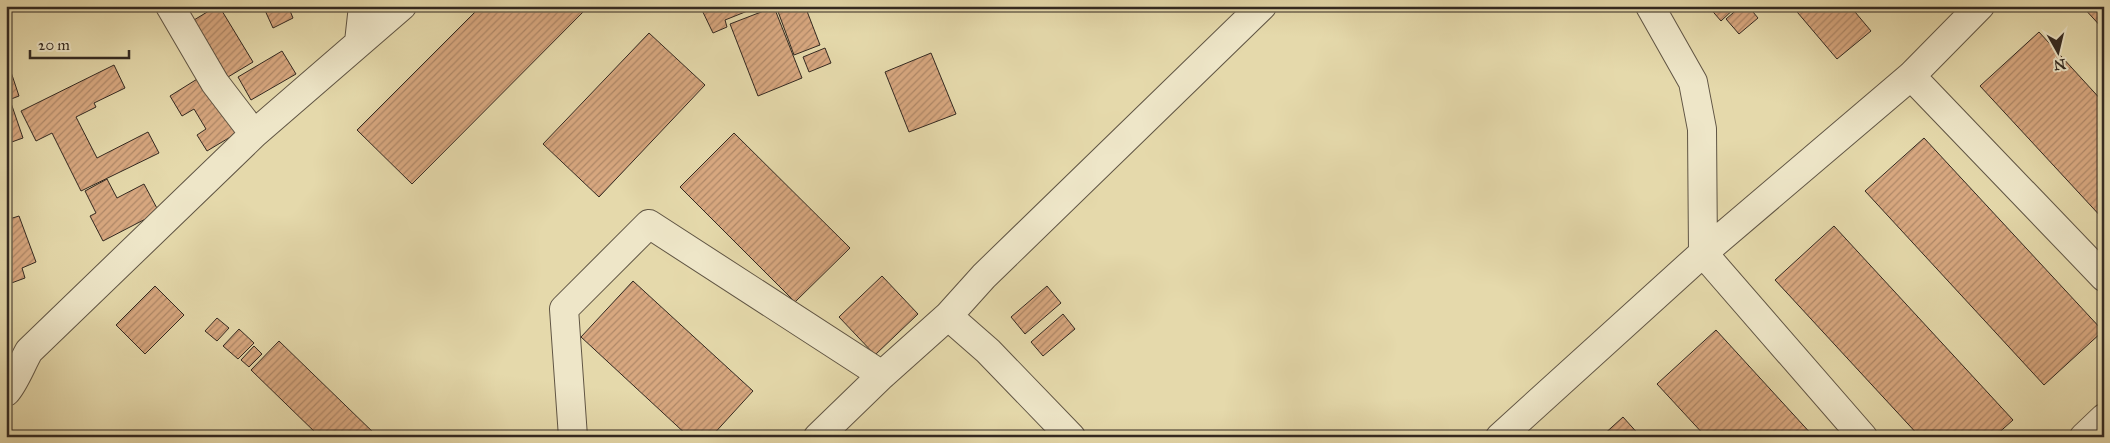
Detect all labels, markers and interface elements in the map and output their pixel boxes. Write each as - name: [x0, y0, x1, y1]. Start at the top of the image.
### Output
- scale bar: [30, 28, 129, 60]
- north arrow: [2032, 28, 2082, 78]
- text: 20 m: [38, 36, 70, 54]
- text: N: [2053, 55, 2067, 74]

